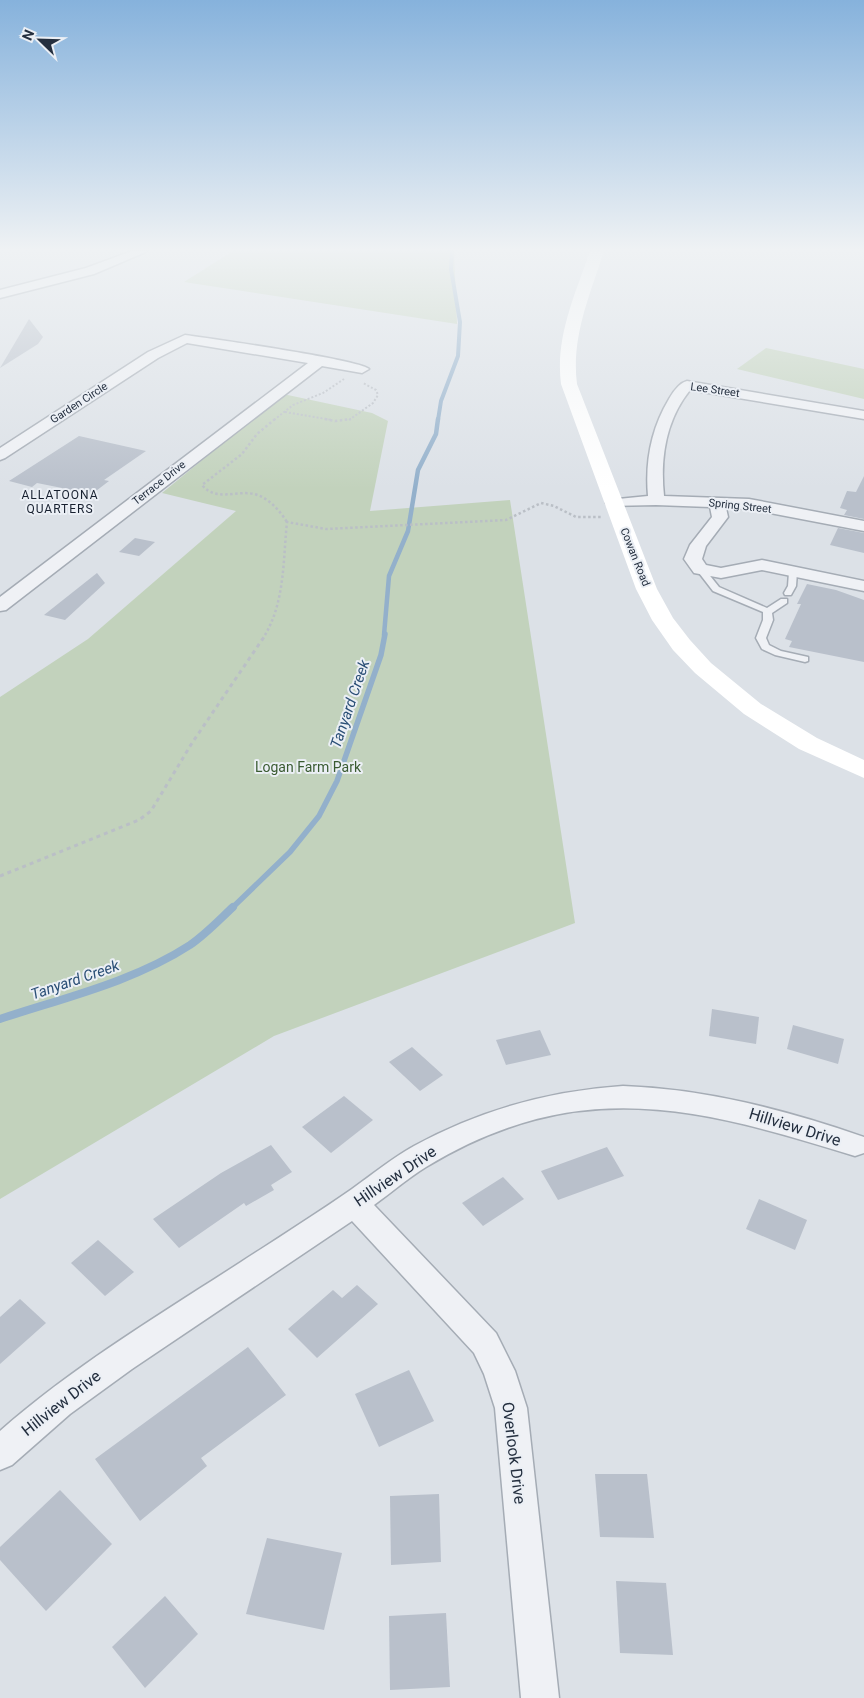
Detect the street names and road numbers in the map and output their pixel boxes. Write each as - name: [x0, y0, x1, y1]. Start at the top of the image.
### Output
- street label: Garden Circle: [48, 380, 110, 426]
- street label: Lee Street: [690, 380, 741, 400]
- street label: Terrace Drive: [130, 458, 188, 508]
- street label: Spring Street: [708, 496, 772, 516]
- street label: Cowan Road: [617, 526, 653, 588]
- street label: Hillview Drive: [747, 1104, 843, 1150]
- street label: Hillview Drive: [350, 1142, 440, 1210]
- street label: Hillview Drive: [18, 1366, 104, 1440]
- street label: Overlook Drive: [498, 1401, 530, 1505]

